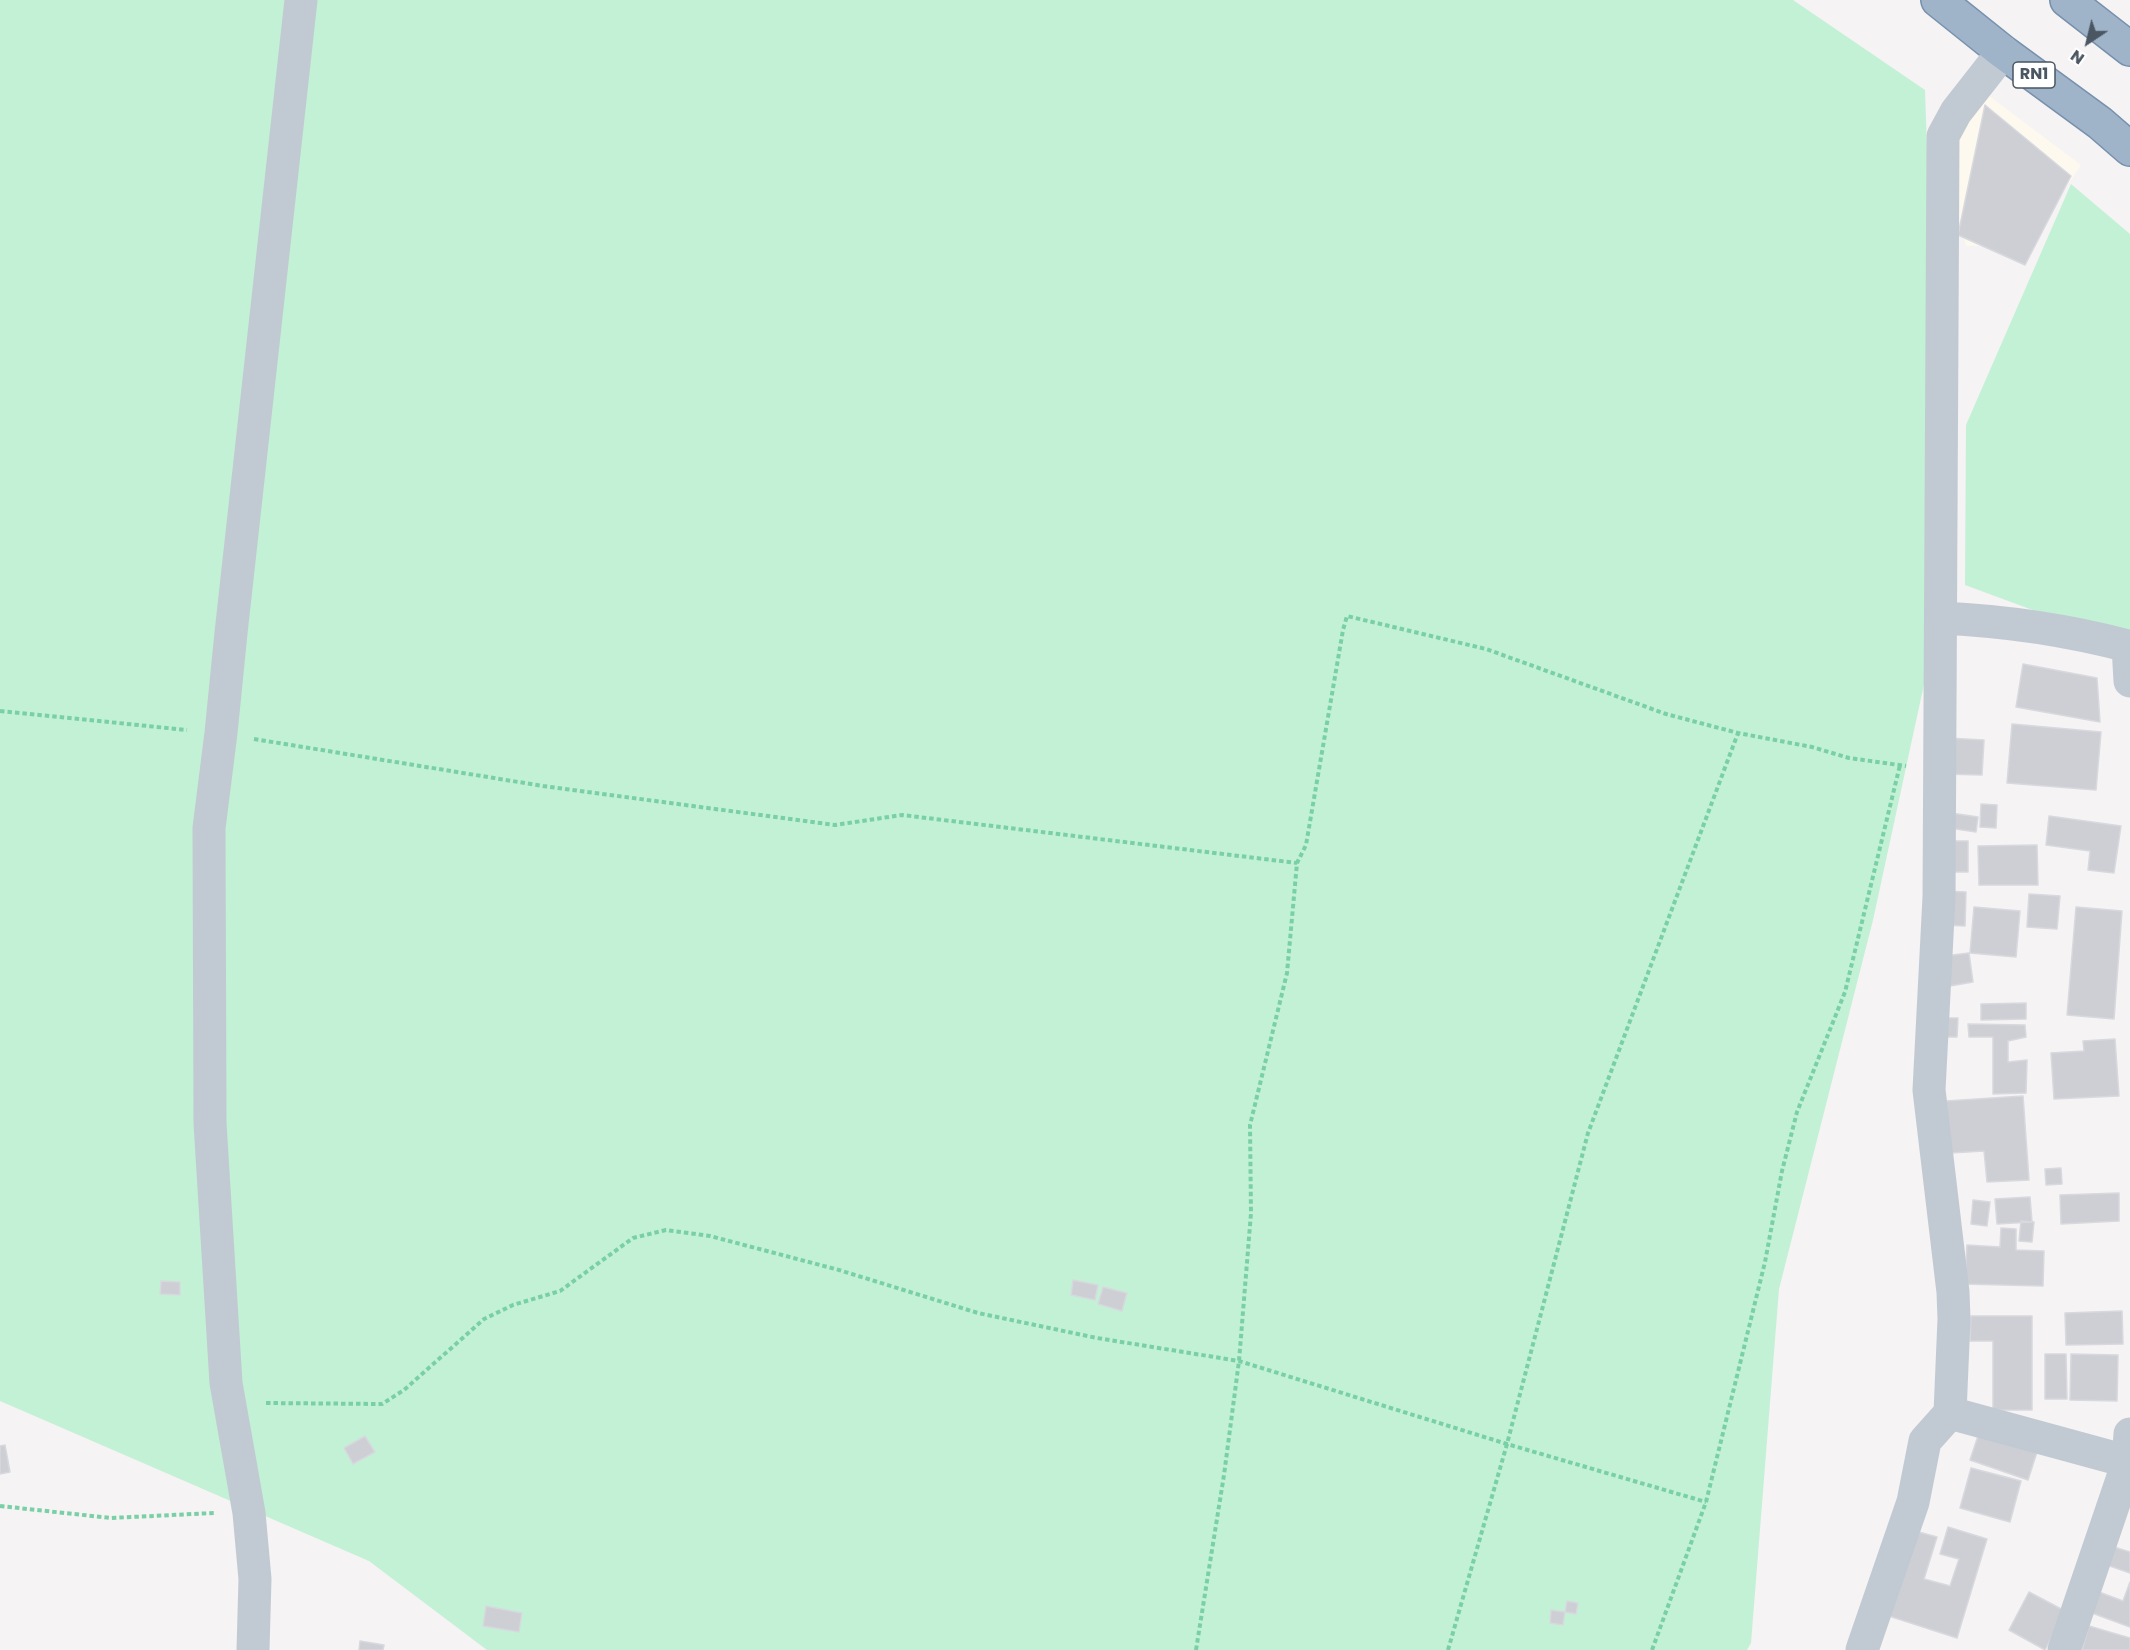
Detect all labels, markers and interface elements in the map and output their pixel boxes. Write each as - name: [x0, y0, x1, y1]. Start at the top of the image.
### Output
- north arrow: [2058, 12, 2118, 72]
- text: N: [2066, 44, 2089, 70]
- road number: RN1: [2013, 62, 2055, 88]

